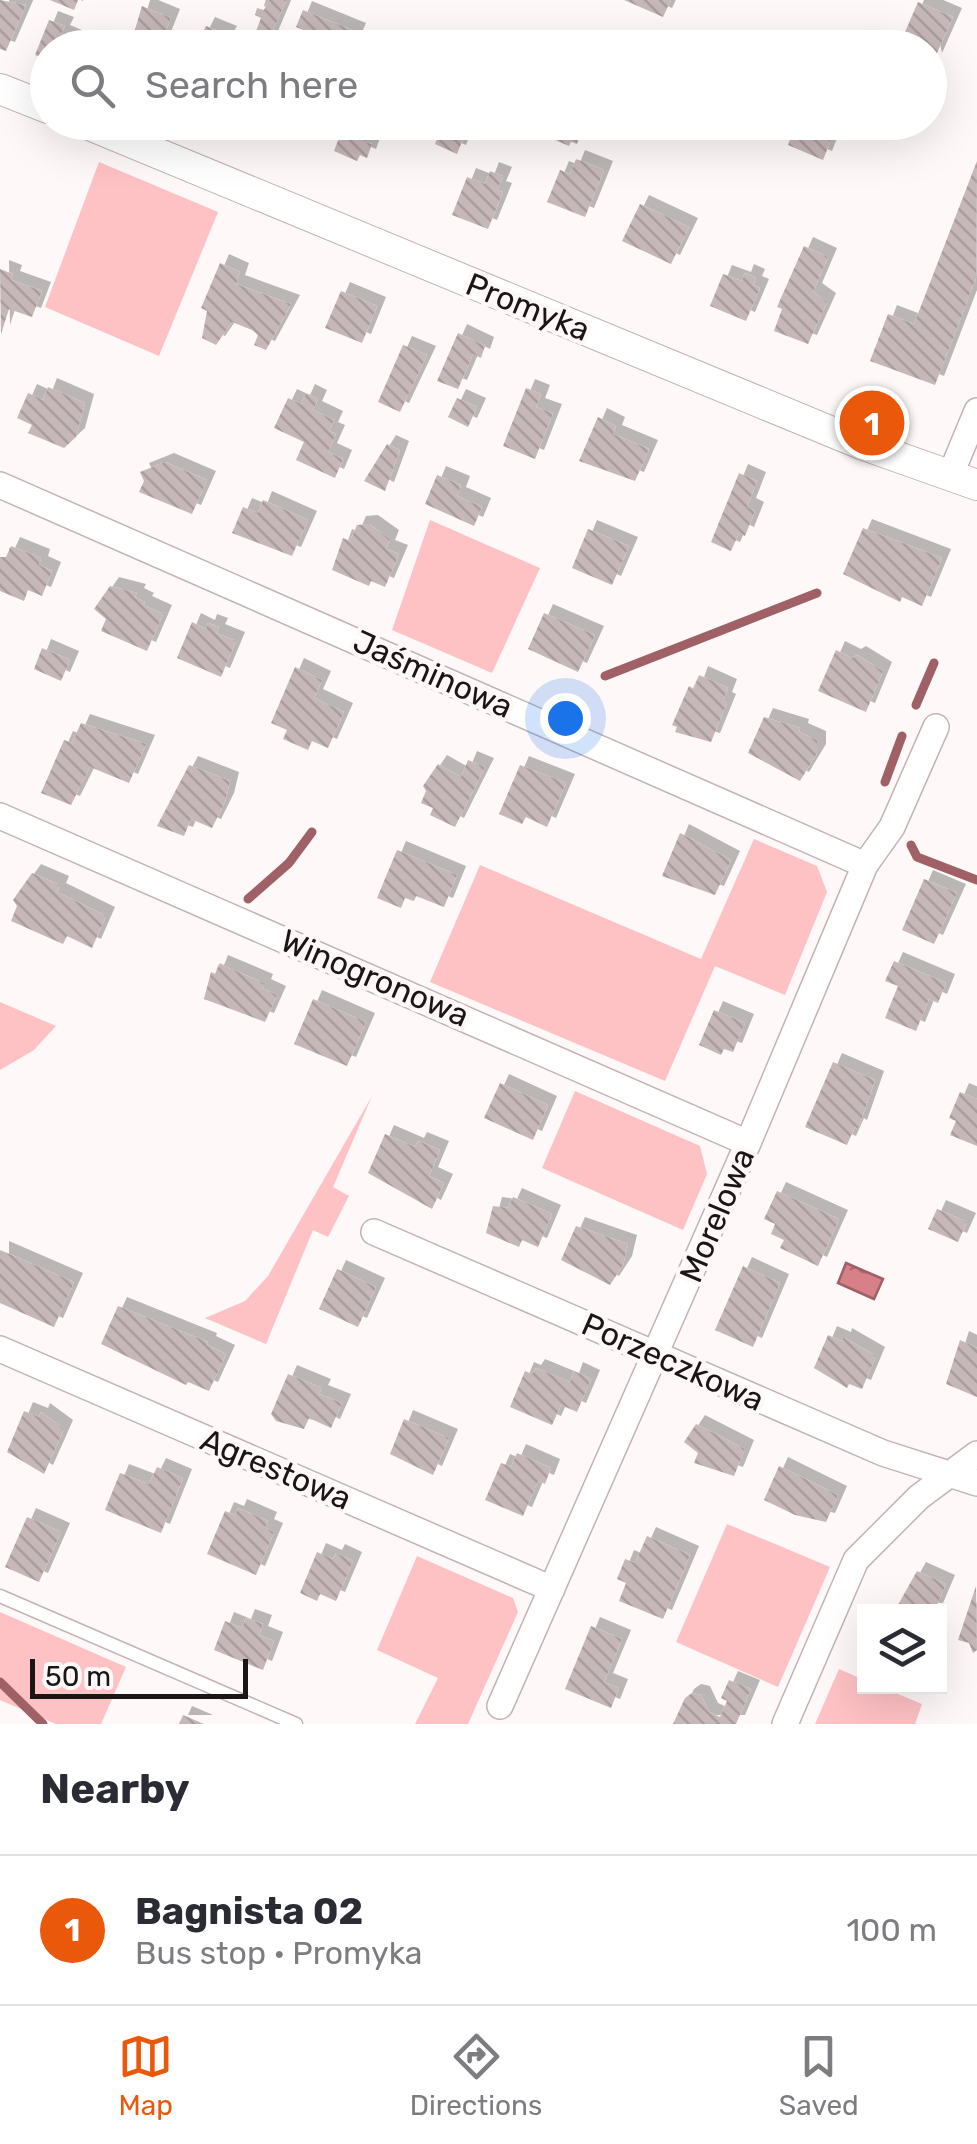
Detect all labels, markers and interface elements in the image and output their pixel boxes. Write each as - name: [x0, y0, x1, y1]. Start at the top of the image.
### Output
- search box: [30, 30, 947, 140]
- icon: search: [65, 58, 120, 113]
- text: Search here: [145, 62, 358, 108]
- street label: Promyka: [461, 265, 595, 349]
- pin: 1: [840, 386, 904, 460]
- street label: Jaśminowa: [347, 622, 519, 726]
- your location: [540, 693, 591, 744]
- street label: Winogronowa: [275, 921, 475, 1035]
- street label: Morelowa: [672, 1142, 762, 1288]
- street label: Porzeczkowa: [576, 1305, 770, 1419]
- street label: Agrestowa: [195, 1420, 357, 1518]
- map controls: [857, 1604, 947, 1694]
- button: layers: [857, 1604, 947, 1694]
- scale bar: [30, 1654, 248, 1698]
- text: 50 m: [45, 1660, 111, 1693]
- text: Nearby: [40, 1764, 190, 1814]
- text: Bagnista 02: [135, 1888, 363, 1934]
- text: 1: [65, 1911, 80, 1949]
- text: 100 m: [846, 1911, 937, 1949]
- text: Bus stop · Promyka: [135, 1934, 423, 1972]
- tab: Map: [118, 2029, 173, 2122]
- tab: Directions: [410, 2029, 542, 2122]
- tab: Saved: [779, 2029, 859, 2122]

